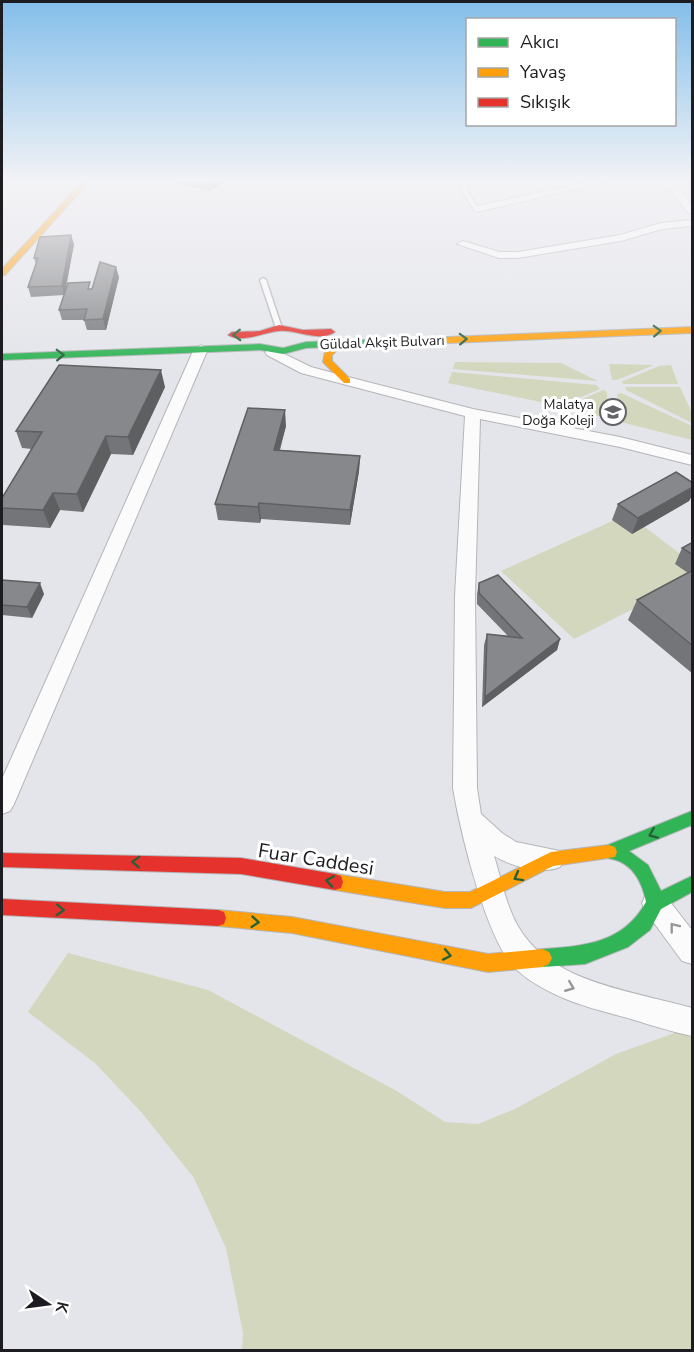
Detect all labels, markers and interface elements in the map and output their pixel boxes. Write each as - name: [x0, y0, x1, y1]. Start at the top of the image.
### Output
- legend: [466, 18, 676, 126]
- text: Akıcı: [520, 30, 559, 54]
- text: Yavaş: [519, 60, 566, 84]
- text: Sıkışık: [520, 90, 571, 114]
- one-way arrow: [653, 325, 662, 338]
- one-way arrow: [233, 328, 242, 341]
- street label: Güldal Akşit Bulvarı: [319, 331, 445, 354]
- one-way arrow: [458, 332, 467, 345]
- one-way arrow: [55, 348, 64, 361]
- place label: Malatya Doğa Koleji: [522, 395, 594, 430]
- school or university icon: Malatya Doğa Koleji: [598, 397, 628, 427]
- one-way arrow: [648, 827, 659, 839]
- street label: Fuar Caddesi: [256, 837, 376, 882]
- one-way arrow: [131, 856, 140, 869]
- one-way arrow: [513, 870, 524, 881]
- one-way arrow: [325, 875, 335, 888]
- one-way arrow: [55, 904, 64, 917]
- one-way arrow: [250, 915, 259, 928]
- one-way arrow: [670, 923, 681, 934]
- one-way arrow: [441, 948, 451, 961]
- one-way arrow: [564, 980, 575, 992]
- north arrow: [18, 1274, 78, 1334]
- text: K: [49, 1299, 74, 1316]

